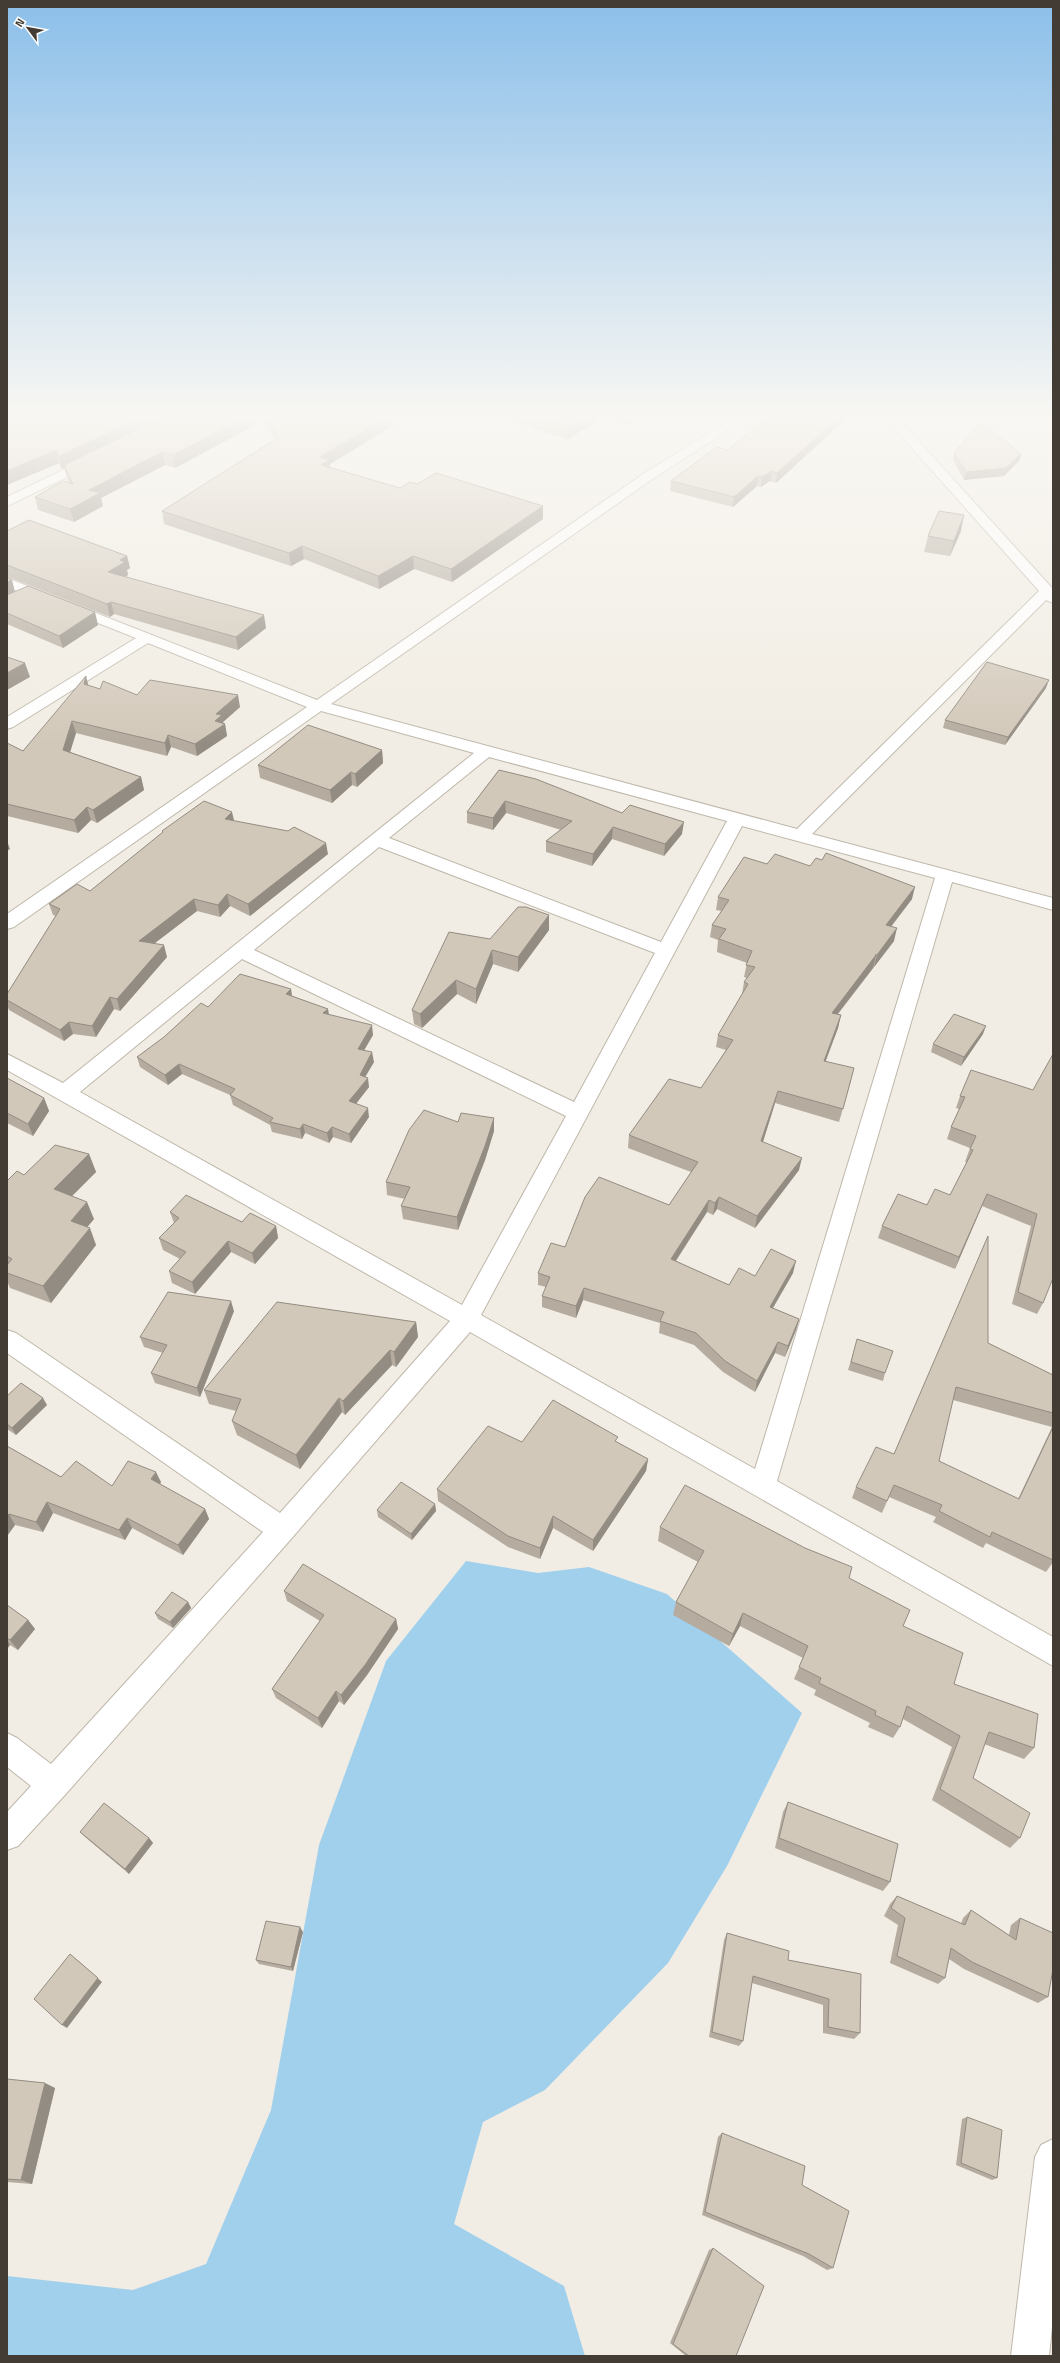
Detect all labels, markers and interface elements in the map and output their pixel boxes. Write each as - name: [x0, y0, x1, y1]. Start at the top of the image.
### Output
- north arrow: [8, 8, 48, 48]
- text: N: [11, 15, 28, 30]

